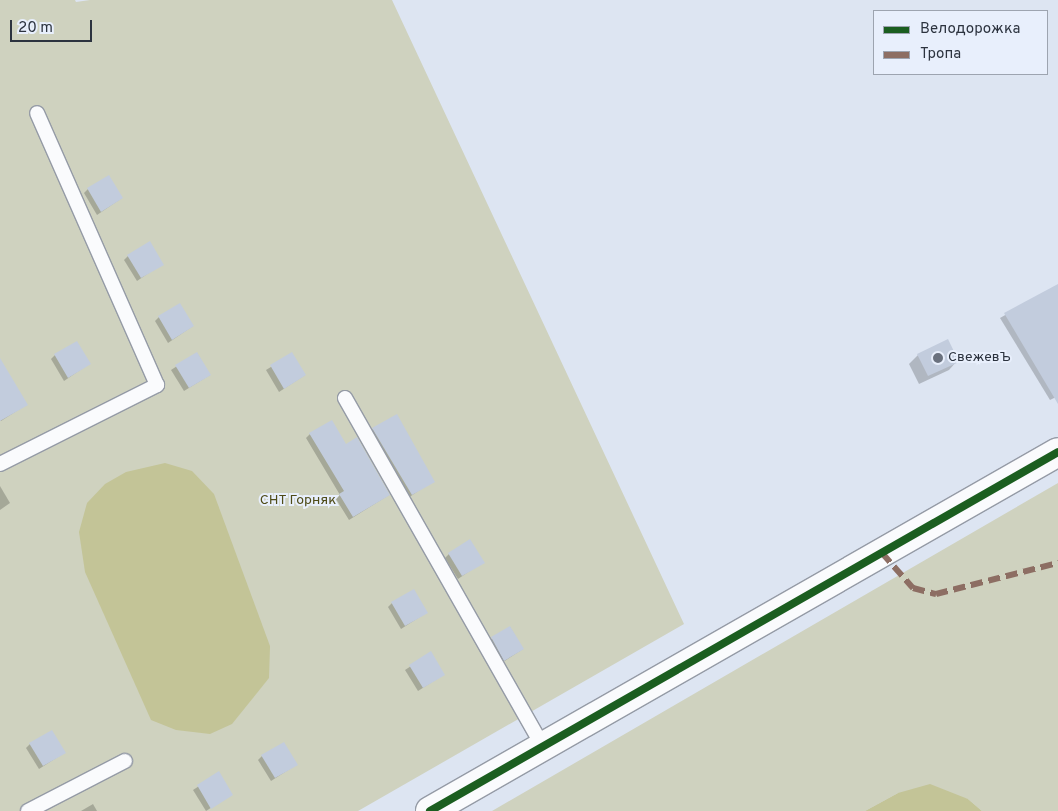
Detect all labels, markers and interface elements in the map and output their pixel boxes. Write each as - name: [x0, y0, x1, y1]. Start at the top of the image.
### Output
- scale bar: [12, 10, 95, 42]
- legend: [873, 10, 1048, 75]
- text: 20 m: [18, 19, 53, 38]
- text: Велодорожка: [920, 20, 1020, 39]
- text: Тропа: [920, 45, 961, 64]
- place label: СвежевЪ: [948, 350, 1011, 366]
- marker: СвежевЪ: [932, 352, 944, 364]
- park label: СНТ Горняк: [260, 493, 336, 509]

